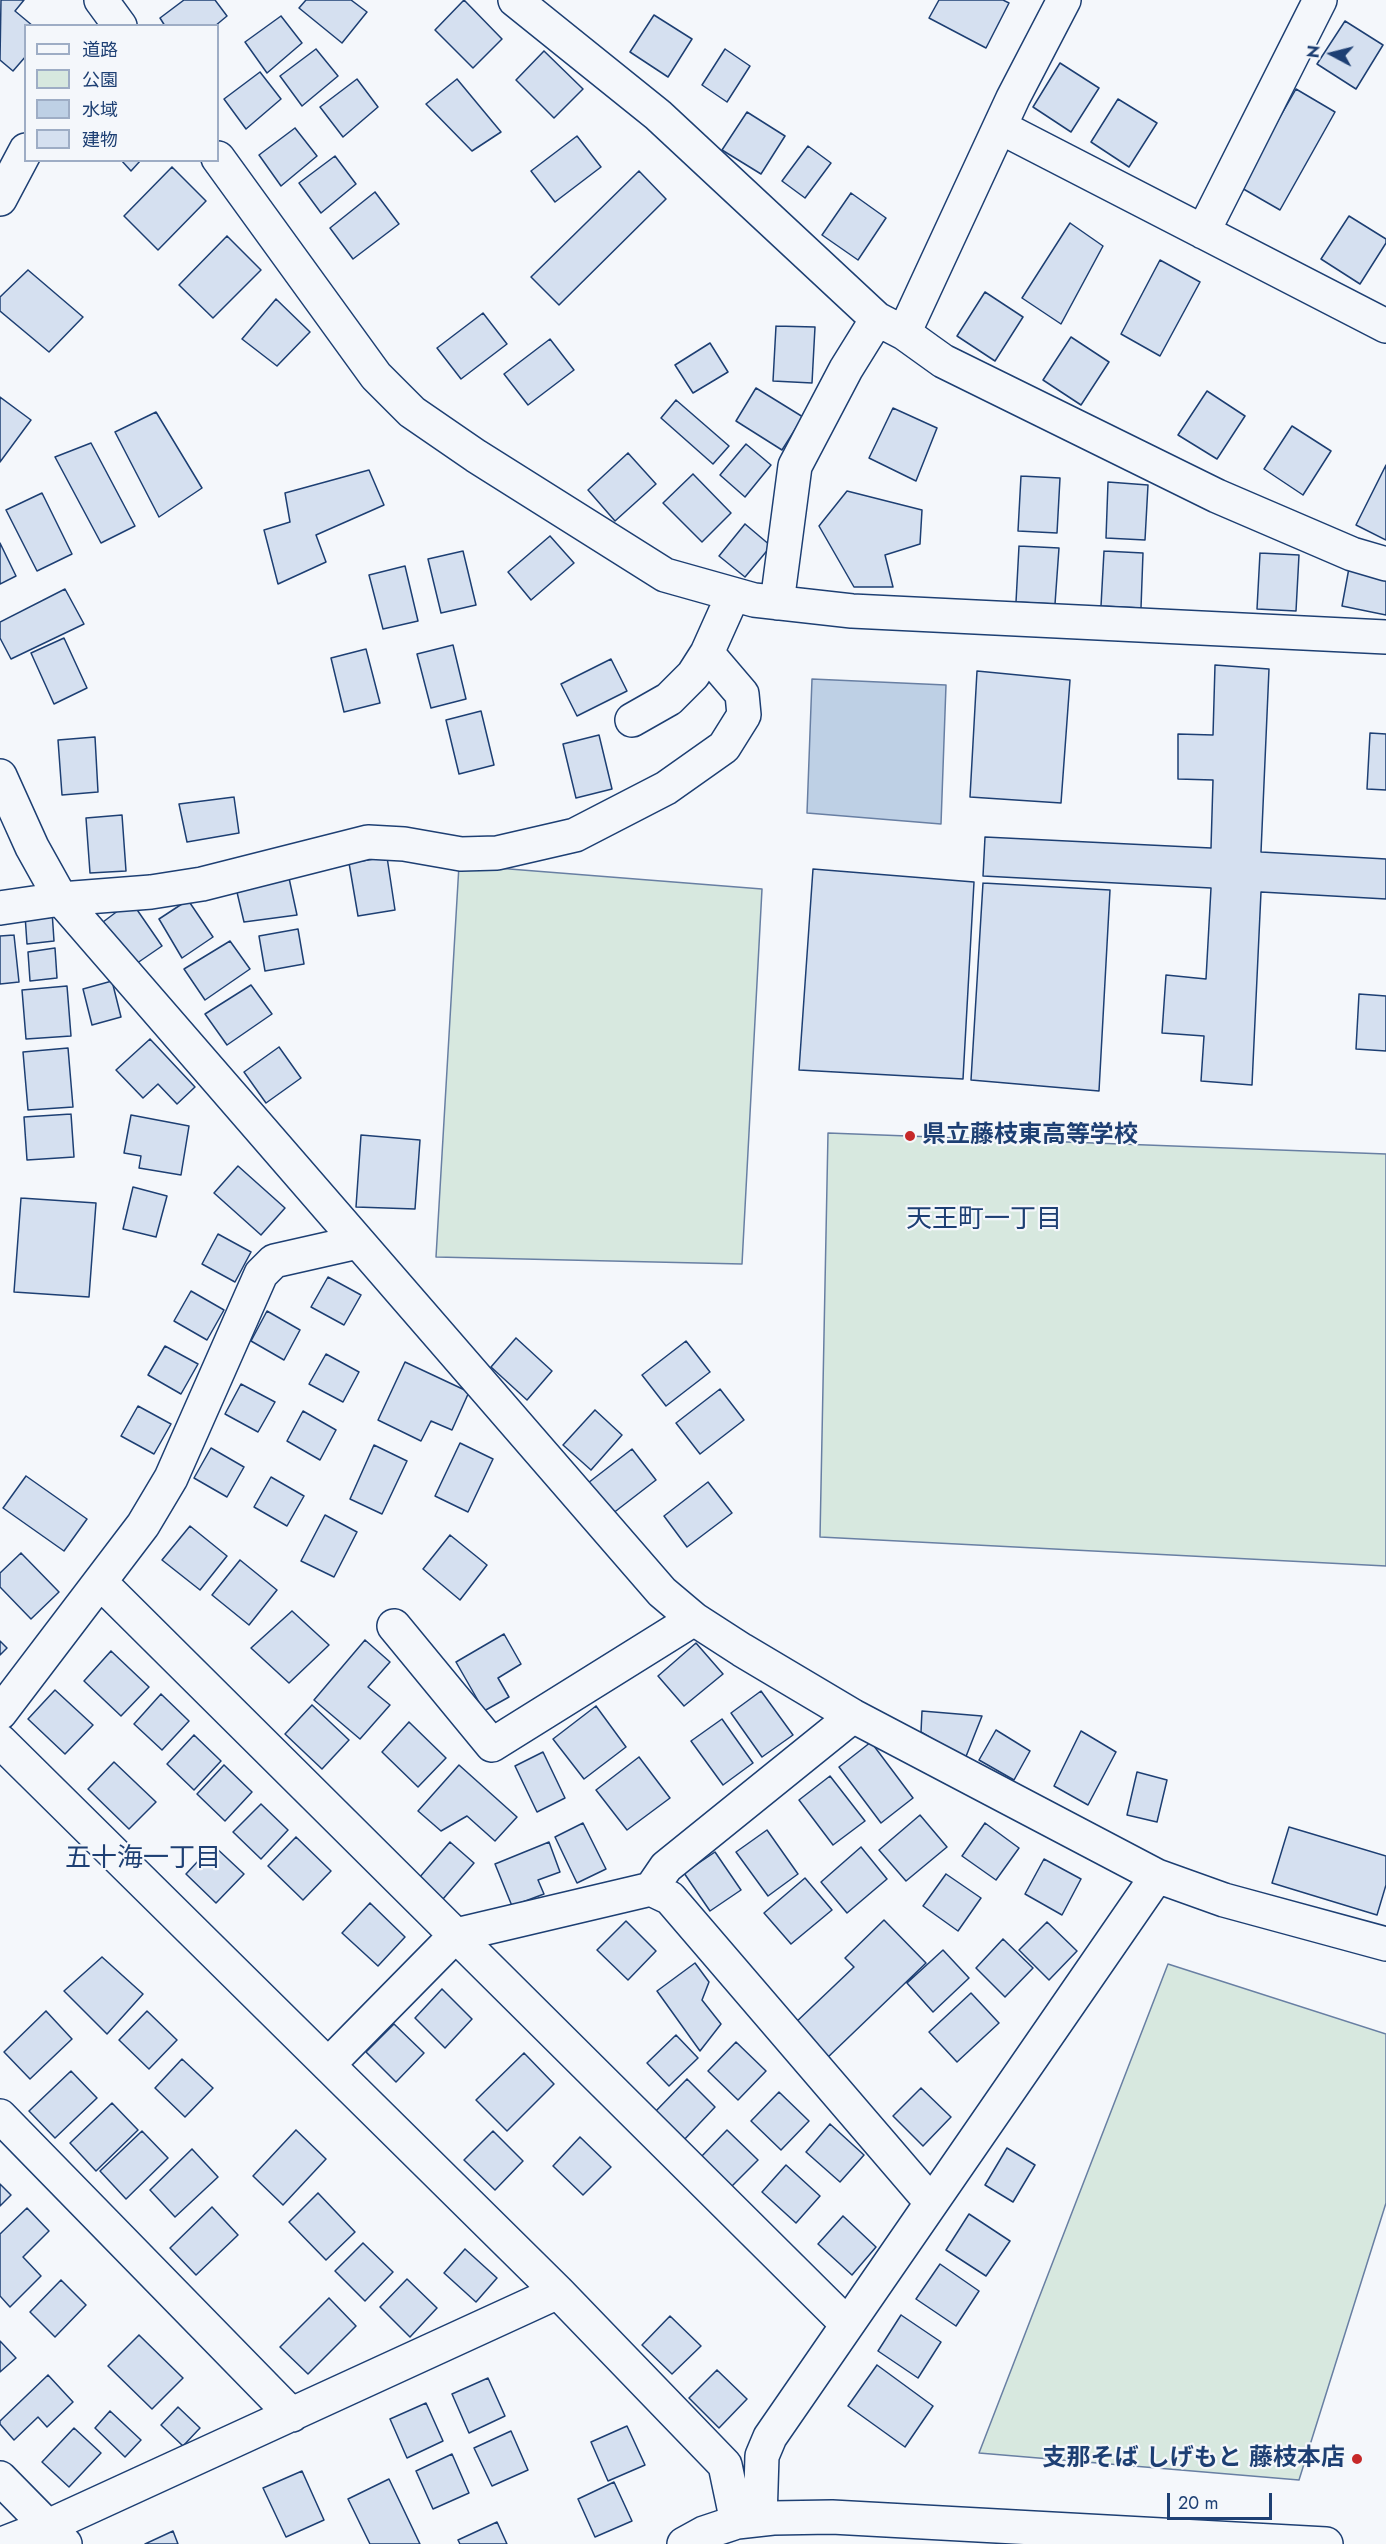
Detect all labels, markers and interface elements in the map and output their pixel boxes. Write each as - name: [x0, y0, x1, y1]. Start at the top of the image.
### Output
- legend: [24, 24, 219, 162]
- north arrow: [1302, 24, 1362, 84]
- text: 道路: [82, 37, 118, 63]
- text: N: [1301, 44, 1326, 59]
- text: 公園: [82, 67, 118, 93]
- text: 水域: [82, 97, 118, 123]
- text: 建物: [82, 127, 118, 153]
- place label: 県立藤枝東高等学校: [922, 1122, 1138, 1150]
- marker: 県立藤枝東高等学校: [903, 1129, 917, 1143]
- district label: 天王町一丁目: [906, 1205, 1062, 1237]
- district label: 五十海一丁目: [65, 1844, 221, 1876]
- place label: 支那そば しげもと 藤枝本店: [1043, 2445, 1345, 2473]
- marker: 支那そば しげもと 藤枝本店: [1350, 2452, 1364, 2466]
- scale bar: [1170, 2481, 1275, 2519]
- text: 20 m: [1178, 2490, 1218, 2516]

